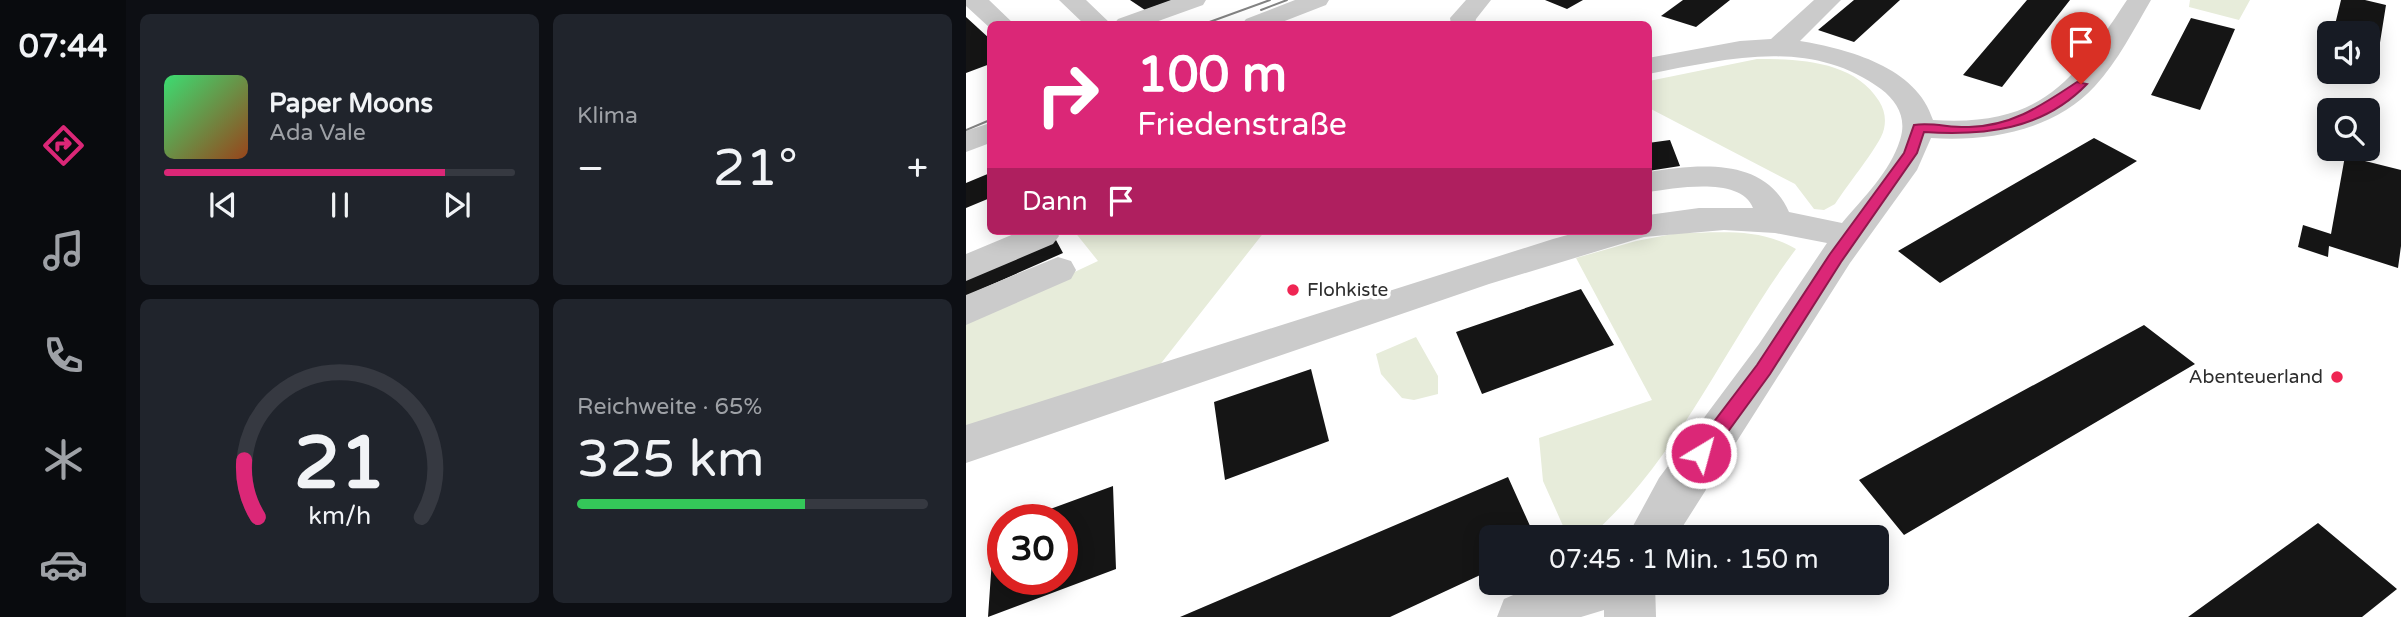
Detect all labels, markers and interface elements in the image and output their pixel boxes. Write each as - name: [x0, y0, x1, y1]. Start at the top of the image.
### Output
- pin: [2051, 12.0, 2111, 84]
- map controls: [2317, 21, 2380, 161]
- button: sound: [2317, 21, 2380, 84]
- icon: arrive: [2062, 23, 2100, 61]
- text: 07:44: [19, 28, 107, 66]
- text: 100 m: [1137, 46, 1287, 105]
- icon: right: [1022, 49, 1113, 140]
- text: Paper Moons: [269, 88, 433, 119]
- button: search: [2317, 98, 2380, 161]
- text: Klima: [577, 102, 638, 130]
- text: Friedenstraße: [1137, 106, 1347, 144]
- text: Ada Vale: [269, 119, 366, 147]
- icon: directions: [39, 121, 88, 170]
- text: 21°: [713, 137, 798, 200]
- text: −: [577, 146, 604, 192]
- text: +: [907, 146, 928, 192]
- icon: arrive: [1102, 182, 1140, 220]
- icon: previous: [204, 186, 242, 224]
- icon: pause: [321, 186, 359, 224]
- icon: next: [438, 186, 476, 224]
- text: Dann: [1022, 186, 1088, 217]
- icon: music: [39, 226, 88, 275]
- place label: Flohkiste: [1307, 279, 1388, 301]
- marker: Flohkiste: [1285, 282, 1301, 298]
- icon: phone: [39, 331, 88, 380]
- place label: Abenteuerland: [2188, 366, 2323, 388]
- marker: Abenteuerland: [2329, 369, 2345, 385]
- text: Reichweite · 65%: [577, 393, 762, 421]
- position arrow: [1664, 416, 1738, 490]
- text: 21: [294, 420, 385, 508]
- text: 325 km: [577, 428, 765, 491]
- icon: climate: [39, 435, 88, 484]
- text: km/h: [308, 501, 371, 531]
- speed limit sign: 30: [987, 504, 1078, 595]
- icon: car: [39, 540, 88, 589]
- text: 07:45 · 1 Min. · 150 m: [1549, 544, 1819, 575]

